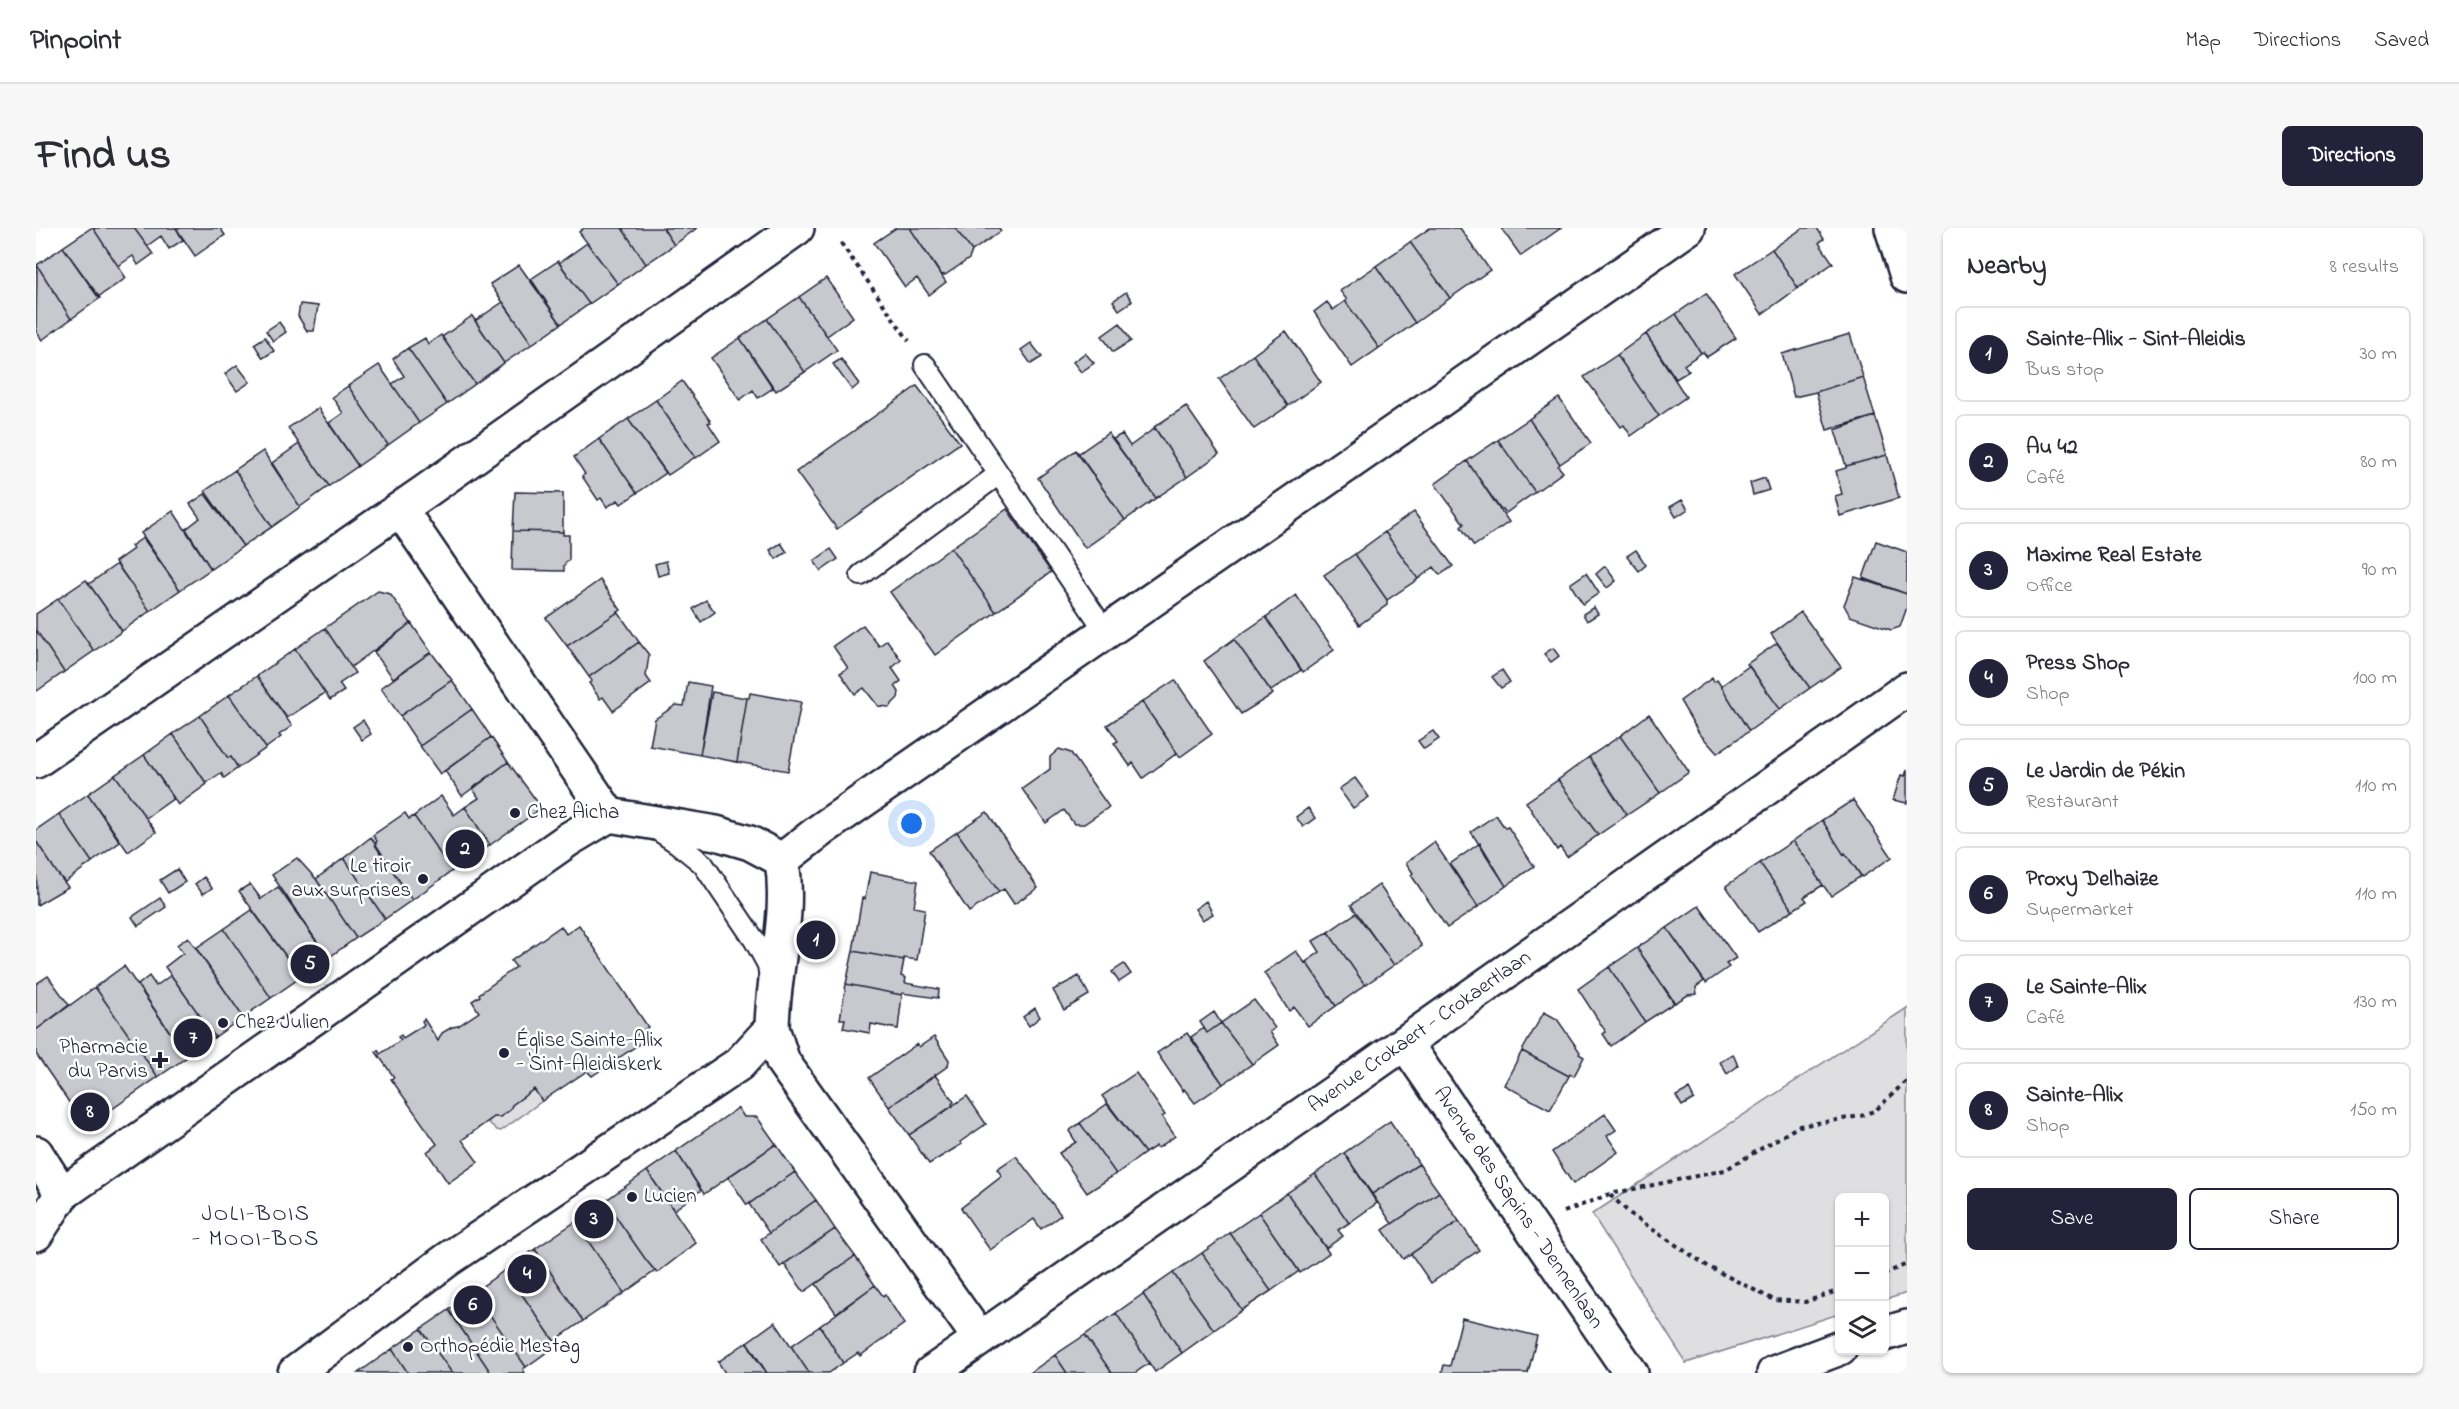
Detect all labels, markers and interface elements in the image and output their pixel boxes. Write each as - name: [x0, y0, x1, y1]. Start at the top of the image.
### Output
- text: Pinpoint: [30, 21, 121, 62]
- text: Map: [2185, 26, 2221, 56]
- text: Directions: [2254, 26, 2341, 56]
- text: Saved: [2374, 26, 2429, 56]
- text: Find us: [36, 126, 171, 187]
- button: Directions: [2282, 126, 2423, 186]
- text: Nearby: [1967, 248, 2046, 286]
- text: 8 results: [2330, 253, 2399, 282]
- text: Sainte-Alix - Sint-Aleidis: [2026, 324, 2246, 356]
- text: 1: [1985, 340, 1992, 369]
- text: 30 m: [2360, 340, 2397, 369]
- text: Bus stop: [2026, 356, 2104, 385]
- text: Au 42: [2026, 432, 2078, 464]
- text: 2: [1984, 448, 1993, 477]
- text: 80 m: [2360, 448, 2397, 477]
- text: Café: [2026, 464, 2065, 493]
- text: Maxime Real Estate: [2026, 540, 2202, 572]
- text: 3: [1984, 556, 1993, 585]
- text: 90 m: [2362, 556, 2397, 585]
- text: Office: [2026, 572, 2072, 601]
- text: Press Shop: [2026, 648, 2130, 680]
- text: 4: [1984, 664, 1993, 693]
- text: 100 m: [2353, 664, 2397, 693]
- text: Shop: [2026, 680, 2070, 709]
- text: Le Jardin de Pékin: [2026, 756, 2185, 788]
- text: 5: [1983, 772, 1994, 801]
- text: 110 m: [2355, 772, 2397, 801]
- text: Restaurant: [2026, 788, 2119, 817]
- place label: Chez Aicha: [527, 798, 619, 828]
- marker: Chez Aicha: [508, 806, 522, 820]
- your location: [897, 809, 926, 838]
- pin: 2: [446, 826, 484, 872]
- place label: Le tiroir aux surprises: [291, 852, 411, 906]
- text: Proxy Delhaize: [2026, 864, 2158, 896]
- marker: Le tiroir aux surprises: [416, 872, 430, 886]
- text: 6: [1984, 880, 1993, 909]
- text: 110 m: [2355, 880, 2397, 909]
- text: Supermarket: [2026, 896, 2133, 925]
- pin: 1: [796, 918, 836, 962]
- pin: 5: [290, 942, 330, 986]
- street label: Avenue Crokaert - Crokaertlaan: [1302, 943, 1538, 1121]
- text: Le Sainte-Alix: [2026, 972, 2147, 1004]
- text: 7: [1984, 988, 1993, 1017]
- text: 130 m: [2353, 988, 2397, 1017]
- text: Café: [2026, 1004, 2065, 1033]
- place label: Chez Julien: [235, 1008, 329, 1038]
- pin: 7: [174, 1016, 212, 1060]
- marker: Chez Julien: [216, 1016, 230, 1030]
- place label: Église Sainte-Alix - Sint-Aleidiskerk: [516, 1026, 663, 1080]
- place label: Pharmacie du Parvis: [59, 1033, 149, 1087]
- marker: Église Sainte-Alix - Sint-Aleidiskerk: [497, 1046, 511, 1060]
- marker: Pharmacie du Parvis: [153, 1053, 167, 1067]
- text: Sainte-Alix: [2026, 1080, 2123, 1112]
- street label: Avenue des Sapins - Dennenlaan: [1425, 1081, 1611, 1335]
- pin: 8: [70, 1090, 110, 1134]
- text: 8: [1985, 1096, 1992, 1125]
- text: 150 m: [2350, 1096, 2397, 1125]
- text: Shop: [2026, 1112, 2070, 1141]
- place label: Lucien: [644, 1182, 697, 1212]
- button: Save: [1967, 1188, 2177, 1250]
- button: Share: [2189, 1188, 2399, 1250]
- marker: Lucien: [625, 1190, 639, 1204]
- map controls: [1835, 1193, 1889, 1355]
- button: +: [1835, 1193, 1889, 1247]
- pin: 3: [574, 1196, 614, 1242]
- district label: JOLI-BOIS - MOOI-BOS: [192, 1199, 320, 1256]
- button: −: [1835, 1247, 1889, 1301]
- pin: 4: [508, 1252, 546, 1296]
- pin: 6: [454, 1282, 492, 1328]
- button: layers: [1835, 1301, 1889, 1355]
- place label: Orthopédie Mestag: [420, 1332, 580, 1364]
- marker: Orthopédie Mestag: [401, 1340, 415, 1354]

